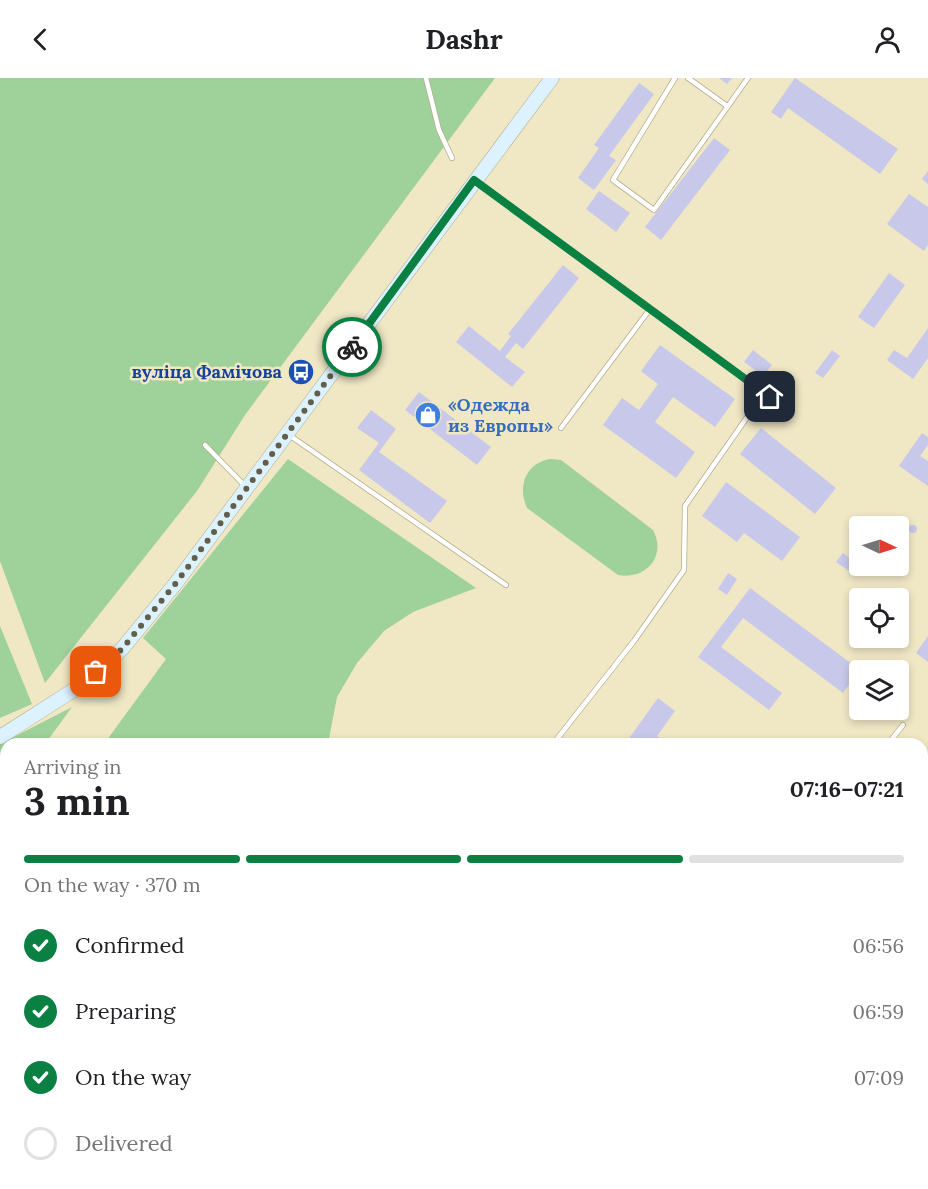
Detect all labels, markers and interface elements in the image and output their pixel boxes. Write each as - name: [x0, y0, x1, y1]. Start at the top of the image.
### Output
- text: Dashr: [425, 22, 503, 56]
- icon: back: [24, 23, 57, 56]
- icon: person: [871, 23, 904, 56]
- courier: [322, 317, 382, 377]
- icon: bike: [336, 331, 369, 364]
- bus stop icon: вуліца Фамічова: [286, 357, 316, 387]
- place label: вуліца Фамічова: [131, 360, 283, 383]
- pin: [744, 371, 795, 422]
- icon: home: [753, 380, 786, 413]
- place label: «Одежда из Европы»: [448, 393, 553, 437]
- shop icon: «Одежда из Европы»: [413, 400, 443, 430]
- north arrow: [849, 516, 909, 576]
- map controls: [849, 516, 909, 720]
- button: locate: [849, 588, 909, 648]
- pin: [70, 646, 121, 697]
- icon: bag: [79, 655, 112, 688]
- button: layers: [849, 660, 909, 720]
- text: Arriving in: [24, 754, 121, 779]
- text: 07:16–07:21: [790, 775, 904, 803]
- text: 3 min: [24, 776, 130, 826]
- text: On the way · 370 m: [24, 872, 201, 897]
- icon: check: [24, 929, 57, 962]
- text: Confirmed: [75, 931, 184, 959]
- text: 06:56: [853, 933, 904, 958]
- icon: check: [24, 995, 57, 1028]
- text: Preparing: [75, 997, 175, 1025]
- text: 06:59: [853, 999, 904, 1024]
- icon: check: [24, 1061, 57, 1094]
- text: On the way: [75, 1063, 191, 1091]
- text: 07:09: [854, 1065, 904, 1090]
- text: Delivered: [75, 1129, 173, 1157]

